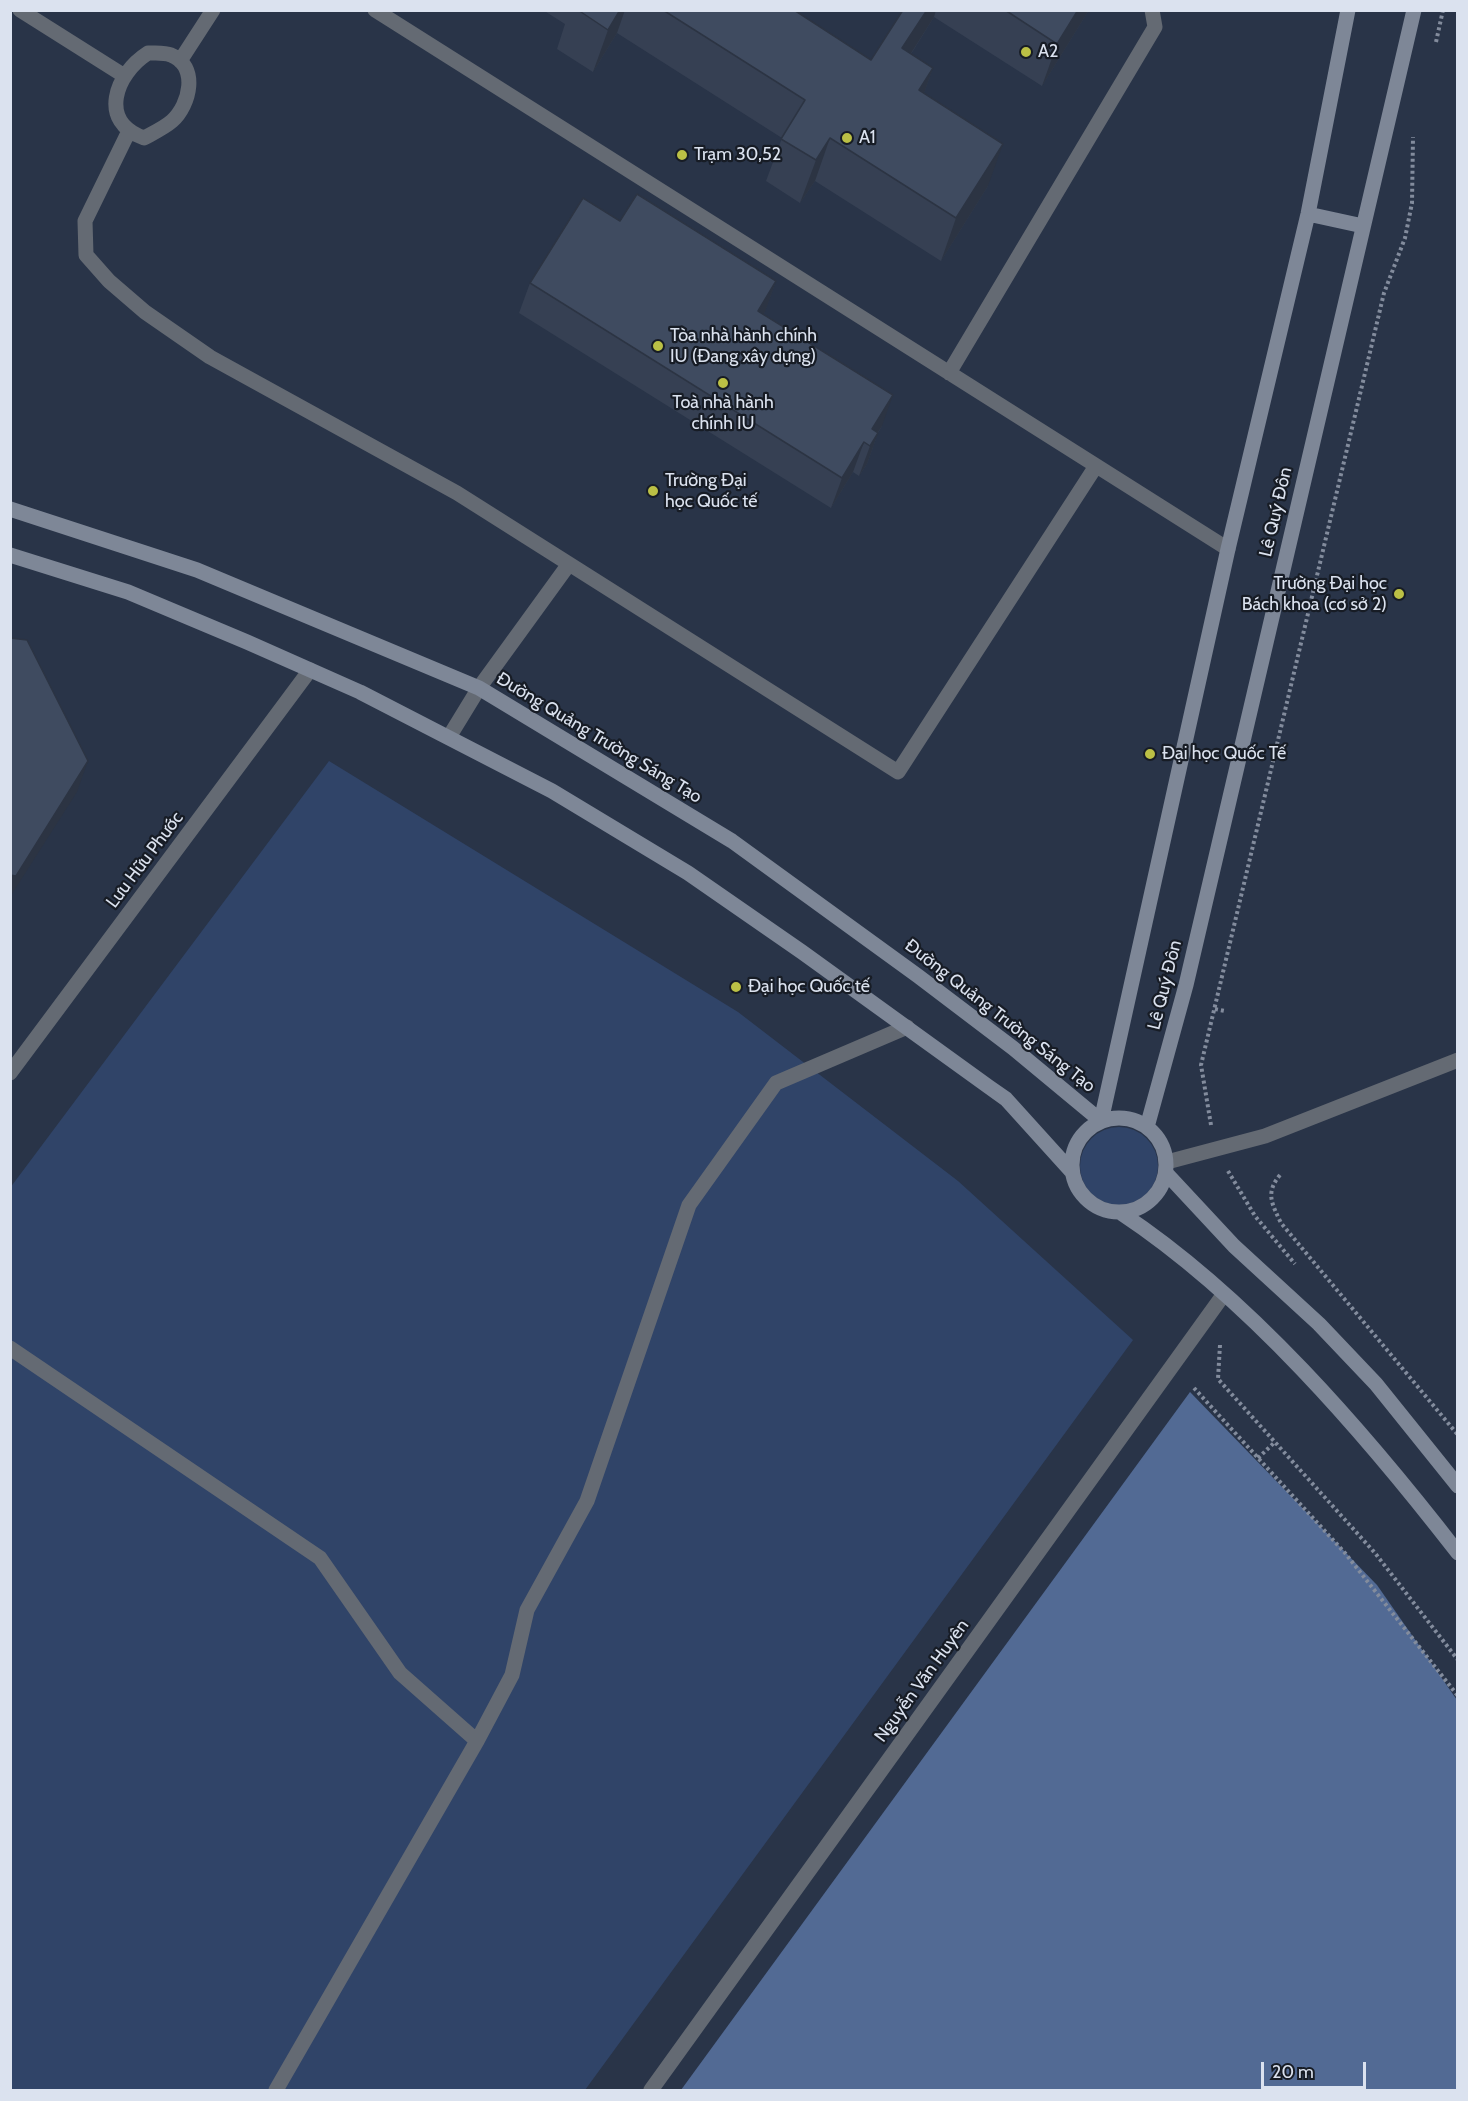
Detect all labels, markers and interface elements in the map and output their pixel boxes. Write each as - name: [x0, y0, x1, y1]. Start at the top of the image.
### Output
- place label: A2: [1038, 41, 1059, 63]
- marker: A2: [1019, 45, 1033, 59]
- place label: A1: [859, 127, 876, 149]
- marker: A1: [840, 131, 854, 145]
- place label: Trạm 30,52: [694, 144, 781, 166]
- marker: Trạm 30,52: [675, 148, 689, 162]
- place label: Tòa nhà hành chính IU (Đang xây dựng): [670, 325, 817, 368]
- marker: Tòa nhà hành chính IU (Đang xây dựng): [651, 339, 665, 353]
- marker: Toà nhà hành chính IU: [716, 376, 730, 390]
- place label: Toà nhà hành chính IU: [672, 392, 774, 434]
- street label: Lê Quý Đôn: [1255, 465, 1297, 559]
- place label: Trường Đại học Quốc tế: [665, 470, 757, 512]
- marker: Trường Đại học Quốc tế: [646, 484, 660, 498]
- place label: Trường Đại học Bách khoa (cơ sở 2): [1242, 573, 1387, 616]
- marker: Trường Đại học Bách khoa (cơ sở 2): [1392, 587, 1406, 601]
- street label: Đường Quảng Trường Sáng Tạo: [492, 668, 706, 808]
- place label: Đại học Quốc Tế: [1162, 743, 1286, 765]
- marker: Đại học Quốc Tế: [1143, 747, 1157, 761]
- street label: Lưu Hữu Phước: [102, 808, 188, 912]
- street label: Đường Quảng Trường Sáng Tạo: [900, 935, 1100, 1097]
- street label: Lê Quý Đôn: [1143, 938, 1187, 1032]
- place label: Đại học Quốc tế: [748, 976, 870, 998]
- marker: Đại học Quốc tế: [729, 980, 743, 994]
- street label: Nguyễn Văn Huyên: [870, 1616, 974, 1746]
- scale bar: [1264, 2050, 1369, 2088]
- text: 20 m: [1272, 2061, 1314, 2083]

